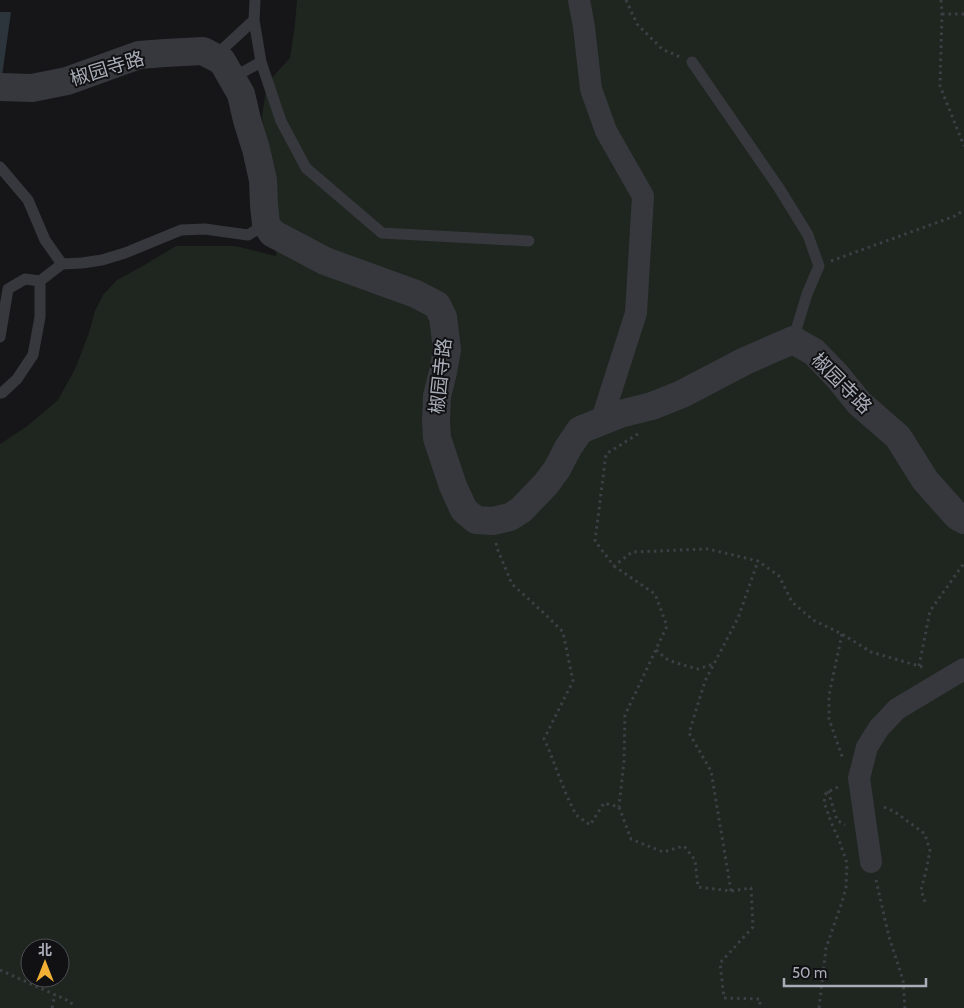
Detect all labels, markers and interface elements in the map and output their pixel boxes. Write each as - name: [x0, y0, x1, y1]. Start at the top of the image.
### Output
- street label: 椒园寺路: [67, 46, 147, 91]
- street label: 椒园寺路: [425, 337, 456, 415]
- street label: 椒园寺路: [807, 348, 877, 418]
- north arrow: [20, 938, 70, 988]
- text: 北: [38, 941, 52, 959]
- scale bar: [784, 956, 926, 988]
- text: 50 m: [792, 964, 827, 982]

